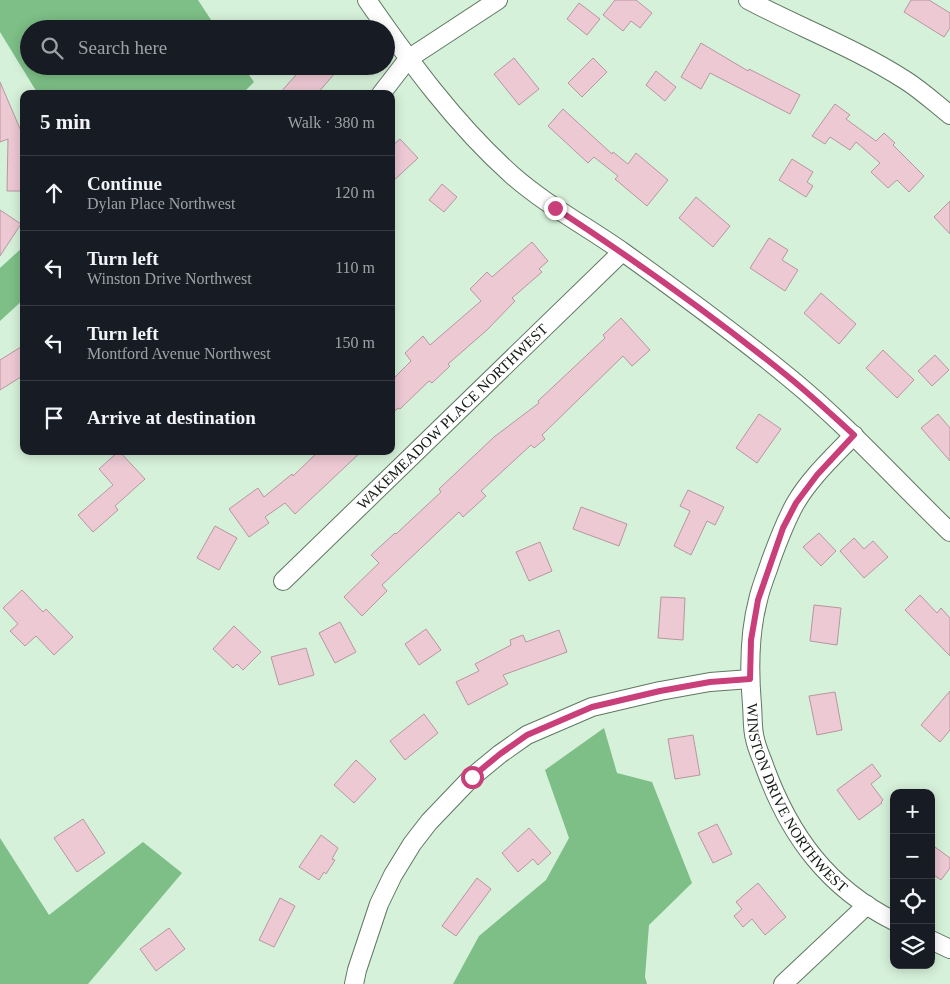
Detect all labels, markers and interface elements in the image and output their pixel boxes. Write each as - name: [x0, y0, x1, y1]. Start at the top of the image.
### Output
- search box: [20, 20, 395, 75]
- icon: search: [38, 34, 66, 62]
- text: Search here: [78, 37, 167, 58]
- text: 5 min: [40, 110, 91, 134]
- text: Walk · 380 m: [288, 114, 375, 131]
- text: Continue: [87, 173, 162, 194]
- icon: ahead: [40, 179, 68, 207]
- text: 120 m: [335, 184, 375, 201]
- text: Dylan Place Northwest: [87, 195, 235, 212]
- route end: [544, 197, 567, 220]
- text: Turn left: [87, 248, 159, 269]
- icon: left: [40, 254, 68, 282]
- text: 110 m: [335, 259, 375, 276]
- text: Winston Drive Northwest: [87, 270, 252, 287]
- street label: WAKEMEADOW PLACE NORTHWEST: [354, 321, 551, 513]
- text: Turn left: [87, 323, 159, 344]
- icon: left: [40, 329, 68, 357]
- text: 150 m: [335, 334, 375, 351]
- text: Montford Avenue Northwest: [87, 345, 271, 362]
- icon: arrive: [40, 404, 68, 432]
- text: Arrive at destination: [87, 407, 256, 428]
- street label: WINSTON DRIVE NORTHWEST: [744, 703, 851, 895]
- route start: [461, 766, 484, 789]
- map controls: [890, 789, 935, 969]
- button: +: [890, 789, 935, 834]
- button: −: [890, 834, 935, 879]
- button: locate: [890, 879, 935, 924]
- button: layers: [890, 924, 935, 969]

